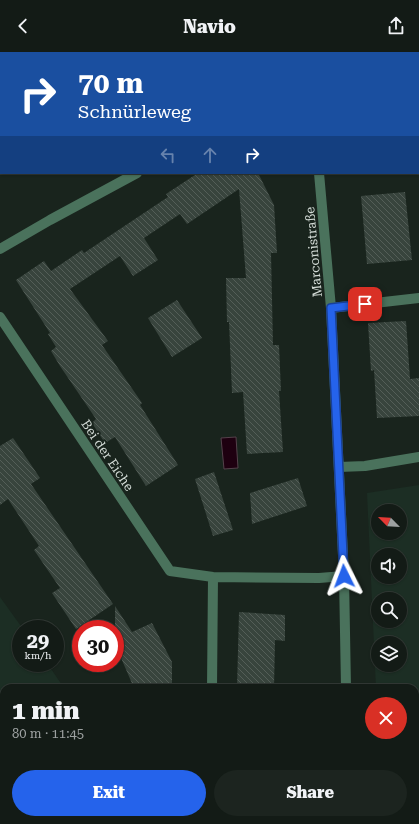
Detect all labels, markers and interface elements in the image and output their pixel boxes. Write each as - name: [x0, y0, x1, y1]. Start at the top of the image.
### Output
- icon: back: [12, 15, 34, 37]
- icon: share: [385, 15, 407, 37]
- text: Navio: [183, 16, 236, 37]
- text: 70 m: [78, 67, 143, 100]
- icon: right: [12, 68, 64, 120]
- text: Schnürleweg: [78, 101, 191, 122]
- icon: left: [157, 144, 179, 166]
- icon: ahead: [199, 144, 221, 166]
- icon: right: [241, 144, 263, 166]
- street label: Marconistraße: [302, 206, 325, 298]
- pin: [348, 287, 382, 321]
- icon: arrive: [354, 293, 376, 315]
- street label: Bei der Eiche: [78, 417, 137, 494]
- north arrow: [371, 504, 407, 540]
- map controls: [371, 504, 407, 672]
- button: sound: [371, 548, 407, 584]
- position arrow: [323, 555, 365, 597]
- button: search: [371, 592, 407, 628]
- speed limit sign: 30: [72, 620, 124, 672]
- text: 29: [27, 629, 49, 653]
- button: layers: [371, 636, 407, 672]
- text: km/h: [25, 650, 51, 661]
- text: 1 min: [12, 697, 79, 725]
- button: close: [365, 697, 407, 739]
- text: 80 m · 11:45: [12, 726, 84, 741]
- button: Exit: [12, 770, 206, 816]
- button: Share: [214, 770, 407, 816]

